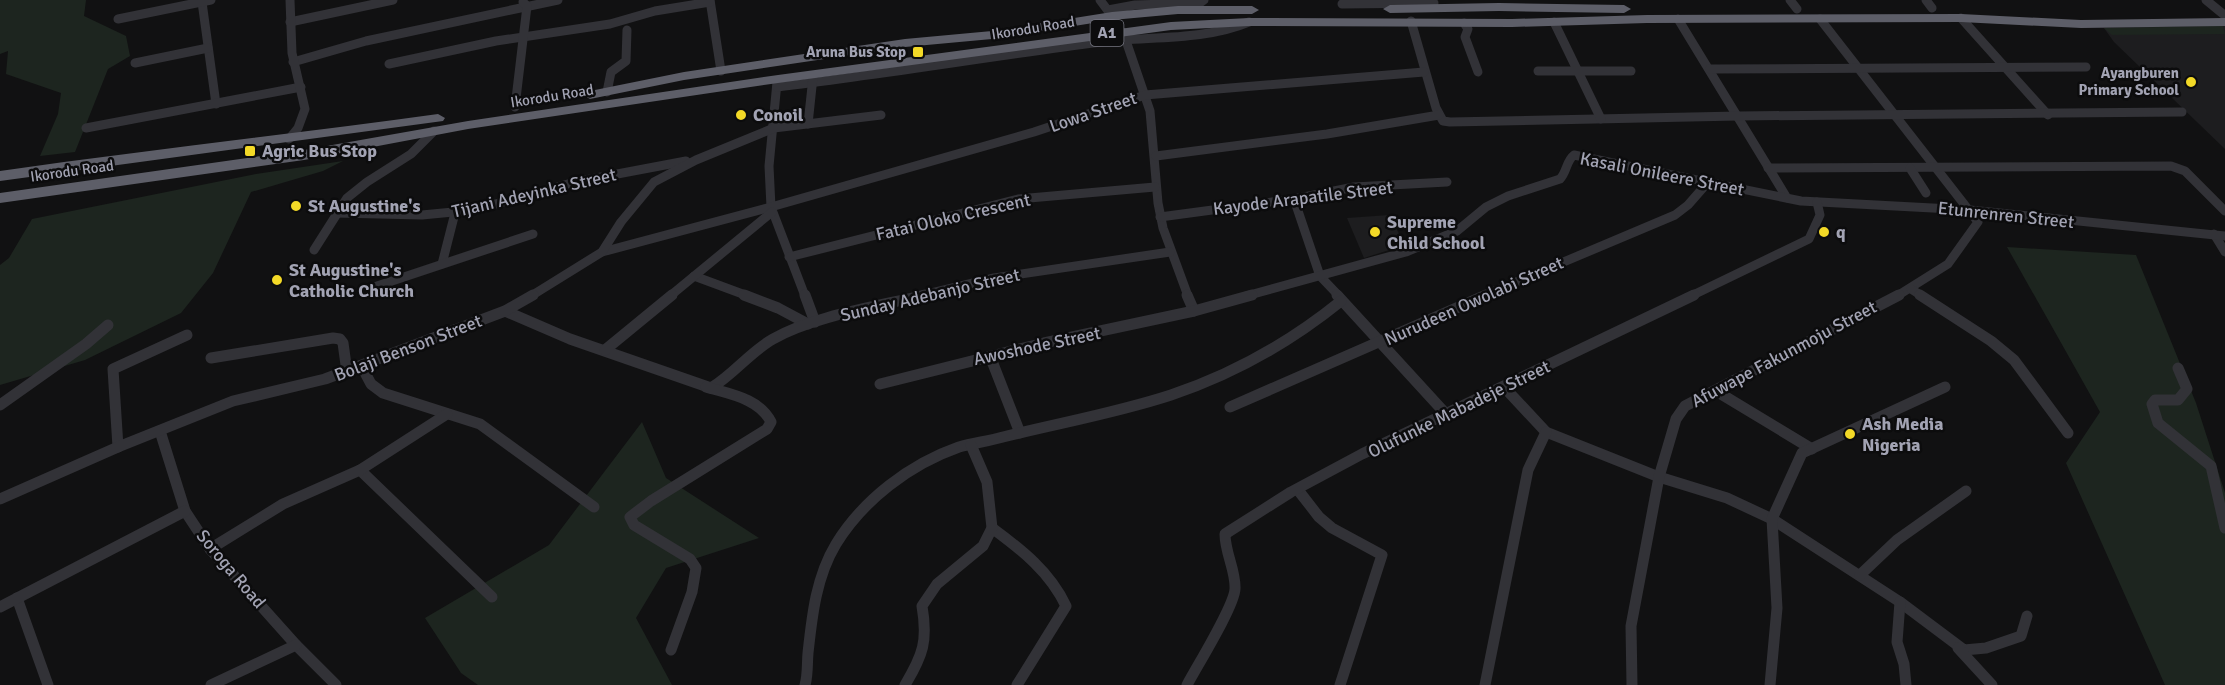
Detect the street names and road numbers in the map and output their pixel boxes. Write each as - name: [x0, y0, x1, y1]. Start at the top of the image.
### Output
- street label: Ikorodu Road: [990, 13, 1076, 43]
- road number: A1: [1090, 20, 1124, 46]
- street label: Ikorodu Road: [509, 81, 595, 111]
- street label: Lowa Street: [1046, 87, 1140, 137]
- street label: Kasali Onileere Street: [1578, 147, 1746, 201]
- street label: Ikorodu Road: [29, 156, 115, 186]
- street label: Tijani Adeyinka Street: [450, 163, 618, 223]
- street label: Kayode Arapatile Street: [1212, 176, 1394, 220]
- street label: Fatai Oloko Crescent: [874, 189, 1032, 245]
- street label: Etunrenren Street: [1937, 197, 2075, 233]
- street label: Nurudeen Owolabi Street: [1381, 252, 1567, 350]
- street label: Sunday Adebanjo Street: [838, 264, 1022, 326]
- street label: Afuwape Fakunmoju Street: [1688, 296, 1880, 412]
- street label: Bolaji Benson Street: [331, 310, 485, 386]
- street label: Awoshode Street: [971, 322, 1103, 370]
- street label: Olufunke Mabadeje Street: [1364, 355, 1554, 463]
- street label: Soroga Road: [192, 525, 270, 613]

